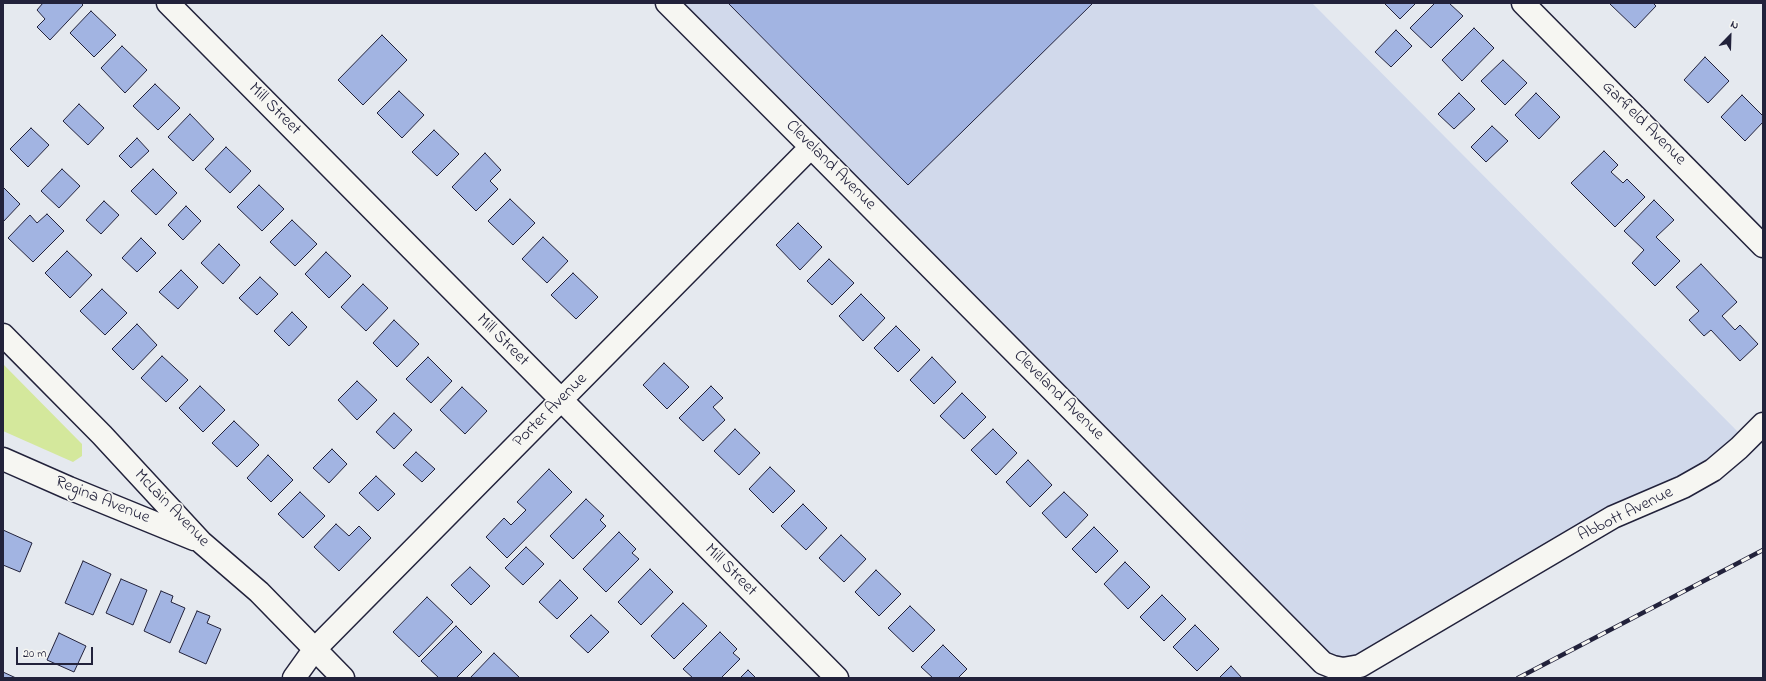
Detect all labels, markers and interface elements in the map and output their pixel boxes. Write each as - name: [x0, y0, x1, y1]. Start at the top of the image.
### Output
- north arrow: [1710, 16, 1750, 56]
- text: N: [1728, 16, 1741, 34]
- street label: Garfield Avenue: [1596, 77, 1690, 171]
- street label: Mill Street: [243, 79, 305, 141]
- street label: Cleveland Avenue: [781, 117, 879, 215]
- street label: Mill Street: [471, 310, 533, 372]
- street label: Cleveland Avenue: [1009, 347, 1107, 445]
- street label: Porter Avenue: [510, 370, 592, 452]
- street label: McLain Avenue: [129, 466, 213, 552]
- street label: Regina Avenue: [52, 473, 152, 529]
- street label: Abbott Avenue: [1575, 483, 1677, 547]
- street label: Mill Street: [699, 540, 761, 602]
- scale bar: [18, 639, 95, 665]
- text: 20 m: [23, 645, 46, 663]

